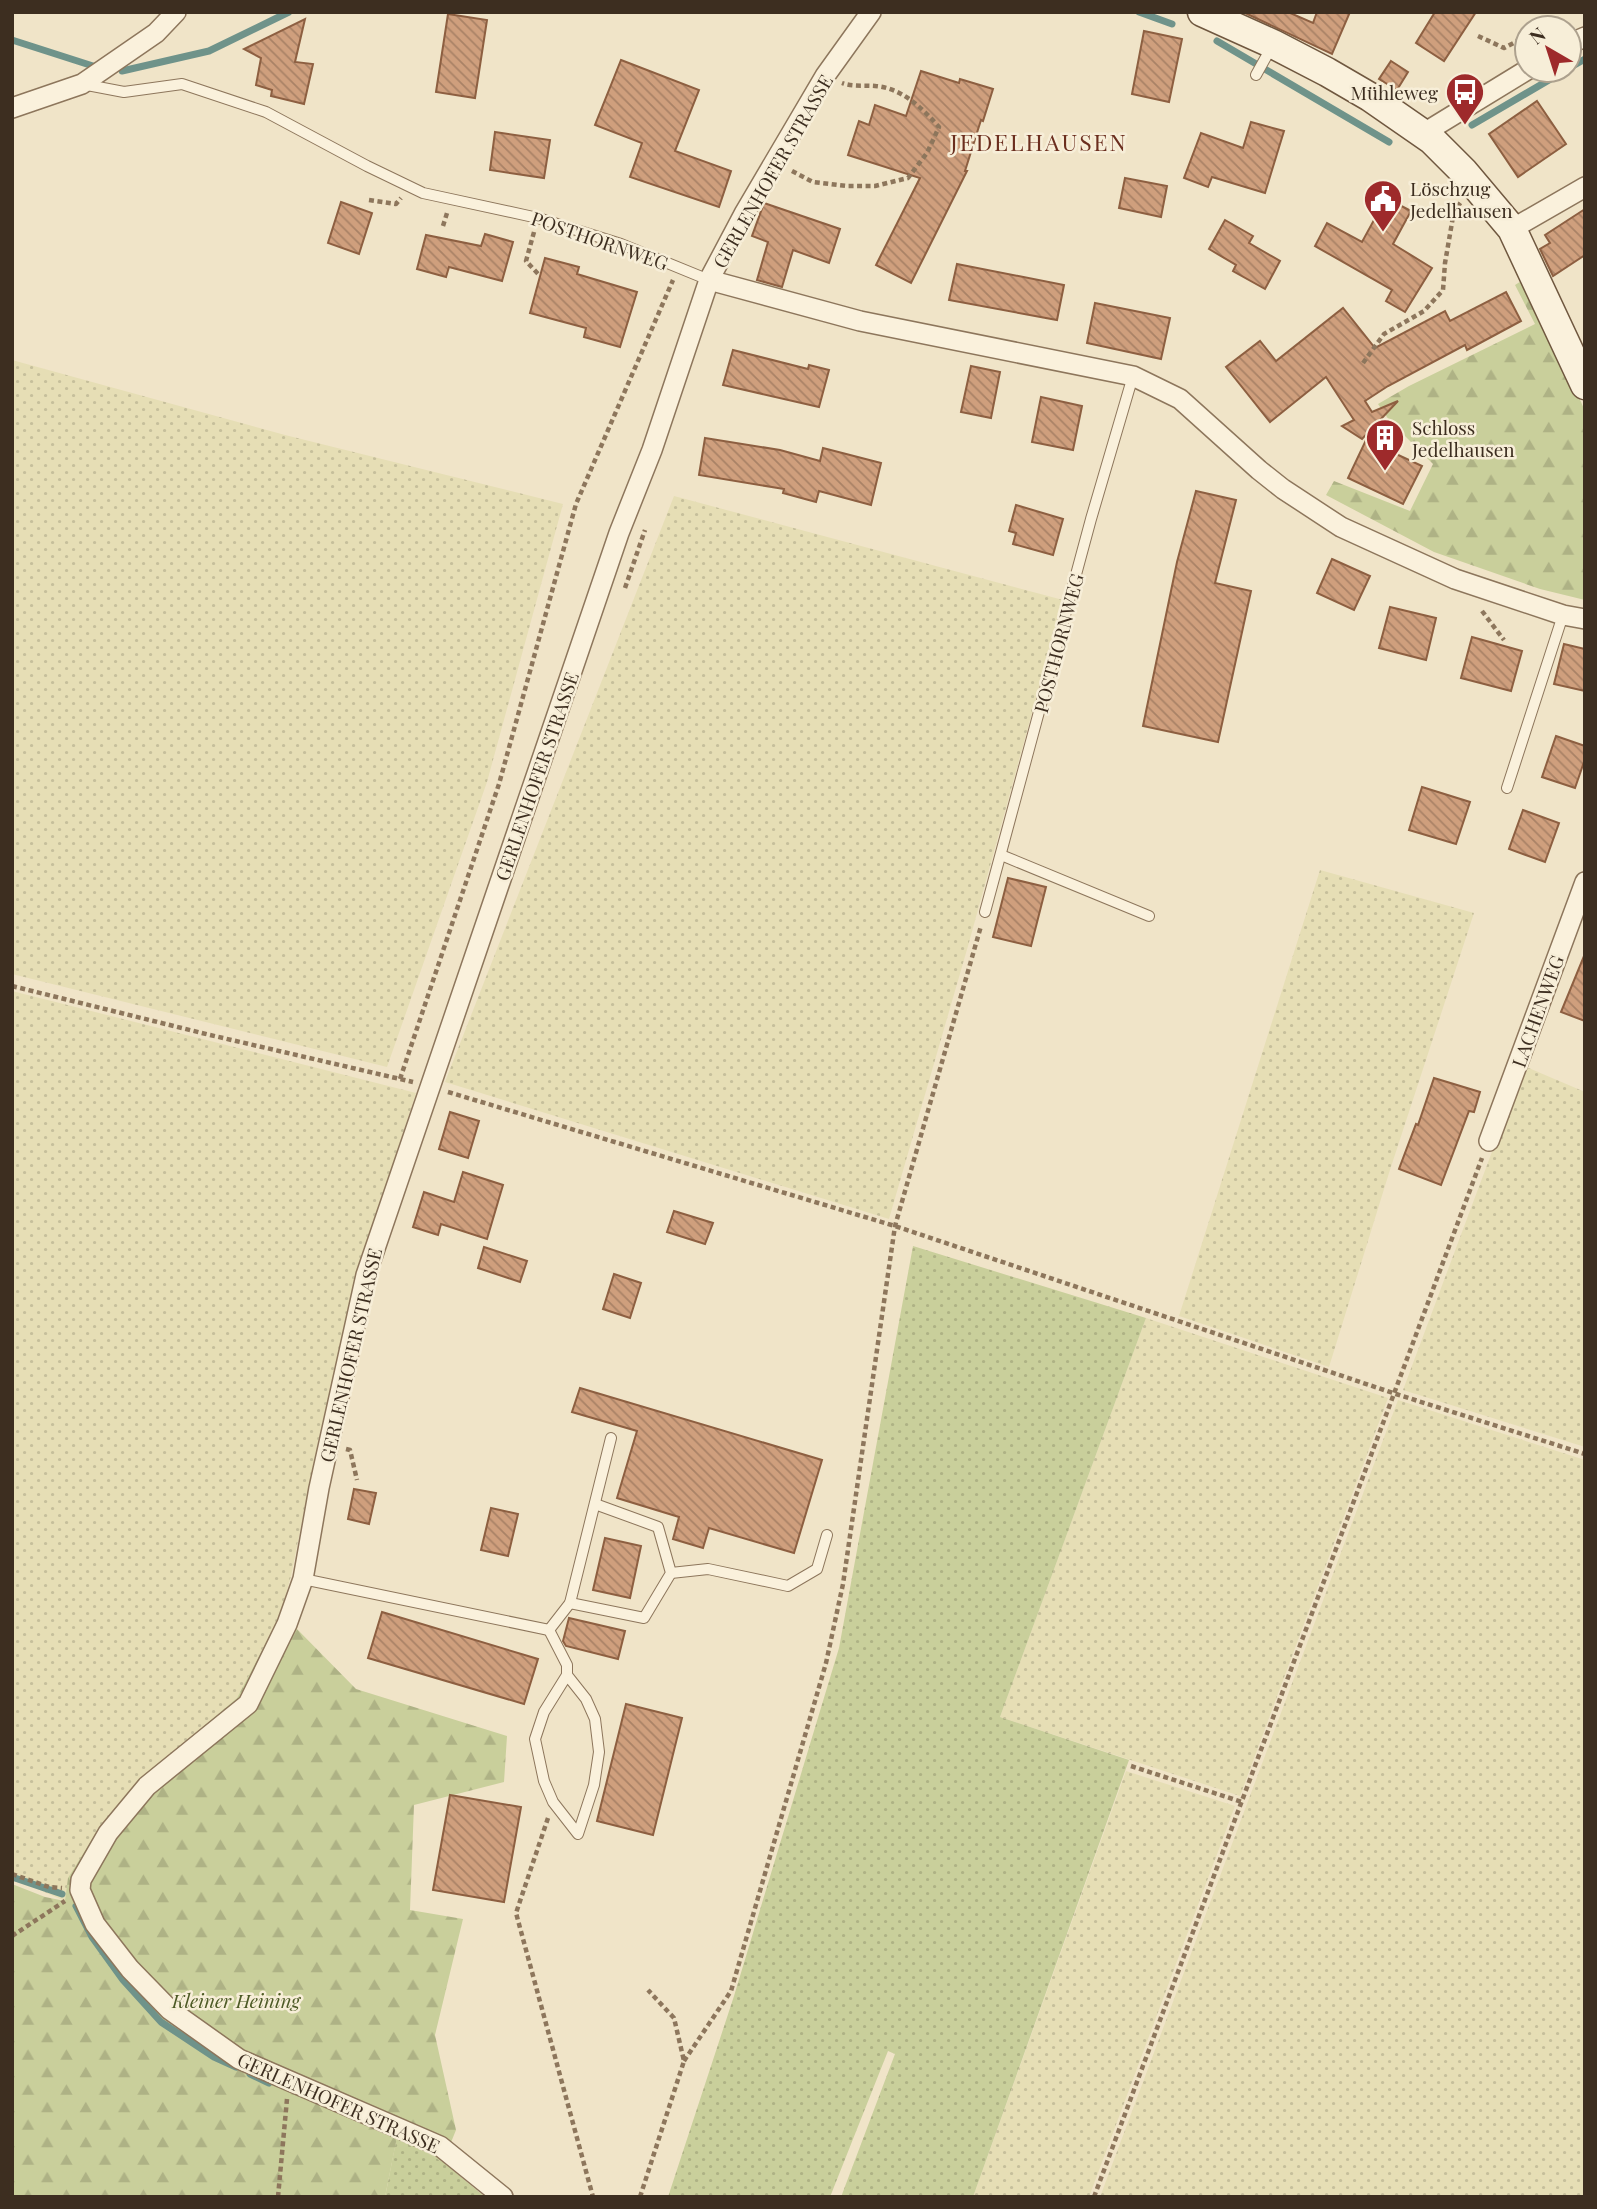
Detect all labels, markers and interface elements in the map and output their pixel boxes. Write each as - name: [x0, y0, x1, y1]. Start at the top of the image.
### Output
- north arrow: [1513, 14, 1583, 84]
- text: N: [1523, 20, 1550, 49]
- street label: GERLENHOFER STRASSE: [706, 70, 838, 272]
- bus stop icon: Mühleweg: [1444, 71, 1486, 126]
- place label: Mühleweg: [1351, 79, 1438, 105]
- district label: JEDELHAUSEN: [949, 126, 1128, 157]
- place label: Löschzug Jedelhausen: [1409, 175, 1513, 223]
- public building icon: Löschzug Jedelhausen: [1362, 178, 1404, 233]
- street label: POSTHORNWEG: [528, 204, 672, 276]
- place label: Schloss Jedelhausen: [1411, 414, 1515, 462]
- building icon: Schloss Jedelhausen: [1364, 417, 1406, 472]
- street label: POSTHORNWEG: [1027, 570, 1089, 716]
- street label: GERLENHOFER STRASSE: [488, 668, 584, 884]
- street label: LACHENWEG: [1505, 951, 1569, 1071]
- street label: GERLENHOFER STRASSE: [313, 1245, 387, 1465]
- park label: Kleiner Heining: [171, 1987, 302, 2013]
- street label: GERLENHOFER STRASSE: [234, 2046, 444, 2158]

